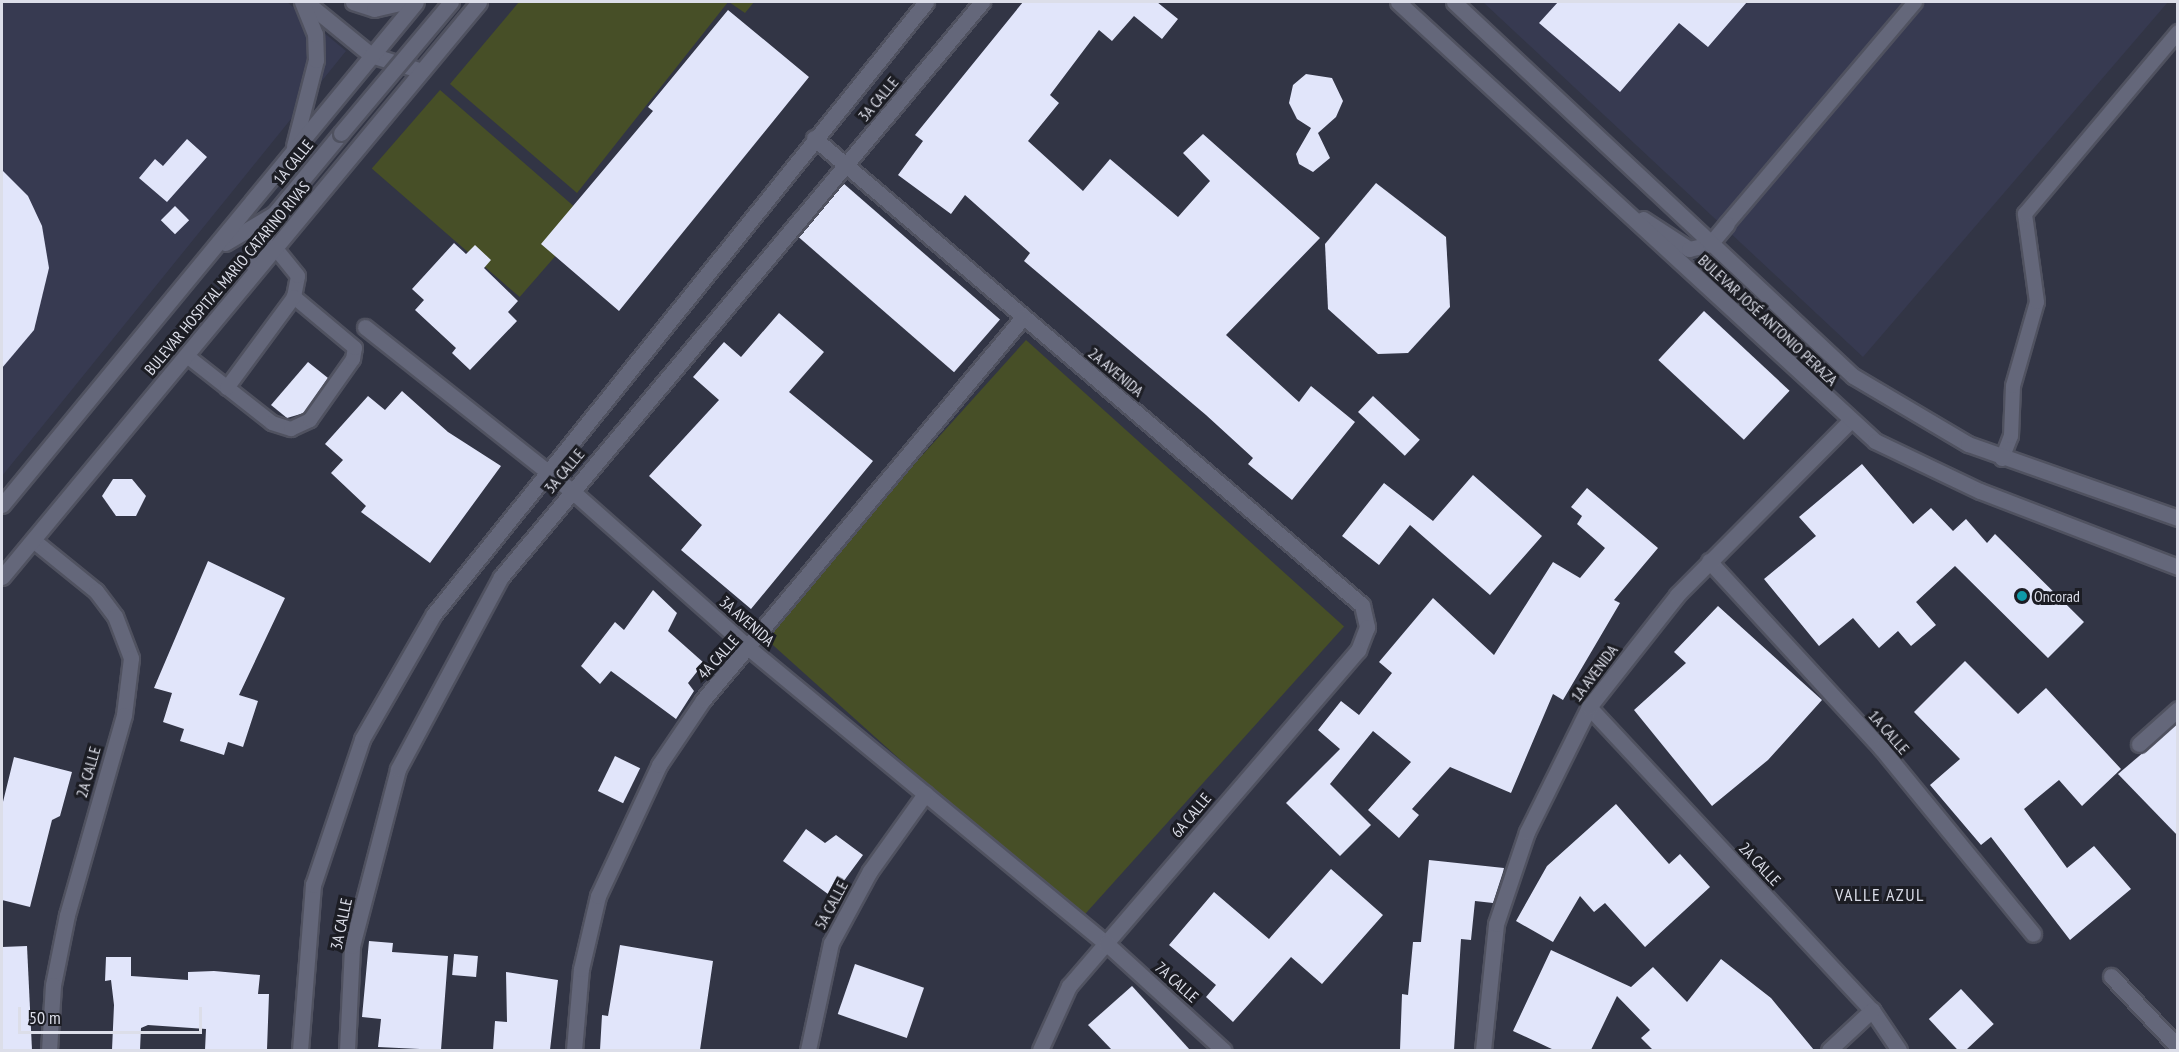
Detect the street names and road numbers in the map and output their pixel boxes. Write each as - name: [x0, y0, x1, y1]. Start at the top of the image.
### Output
- street label: 3A CALLE: [854, 73, 902, 125]
- street label: 1A CALLE: [269, 135, 317, 189]
- street label: BULEVAR HOSPITAL MARIO CATARINO RIVAS: [140, 177, 314, 379]
- street label: BULEVAR JOSÉ ANTONIO PERAZA: [1694, 250, 1842, 390]
- street label: 2A AVENIDA: [1084, 343, 1148, 401]
- street label: 3A CALLE: [540, 445, 588, 497]
- street label: 3A AVENIDA: [715, 592, 779, 650]
- street label: 4A CALLE: [693, 631, 743, 683]
- street label: 1A AVENIDA: [1566, 640, 1622, 706]
- street label: 1A CALLE: [1864, 706, 1914, 758]
- street label: 2A CALLE: [71, 744, 105, 800]
- street label: 6A CALLE: [1167, 789, 1215, 841]
- street label: 2A CALLE: [1735, 838, 1785, 890]
- street label: 5A CALLE: [810, 877, 852, 933]
- street label: 3A CALLE: [326, 896, 356, 952]
- street label: 7A CALLE: [1151, 957, 1203, 1007]

